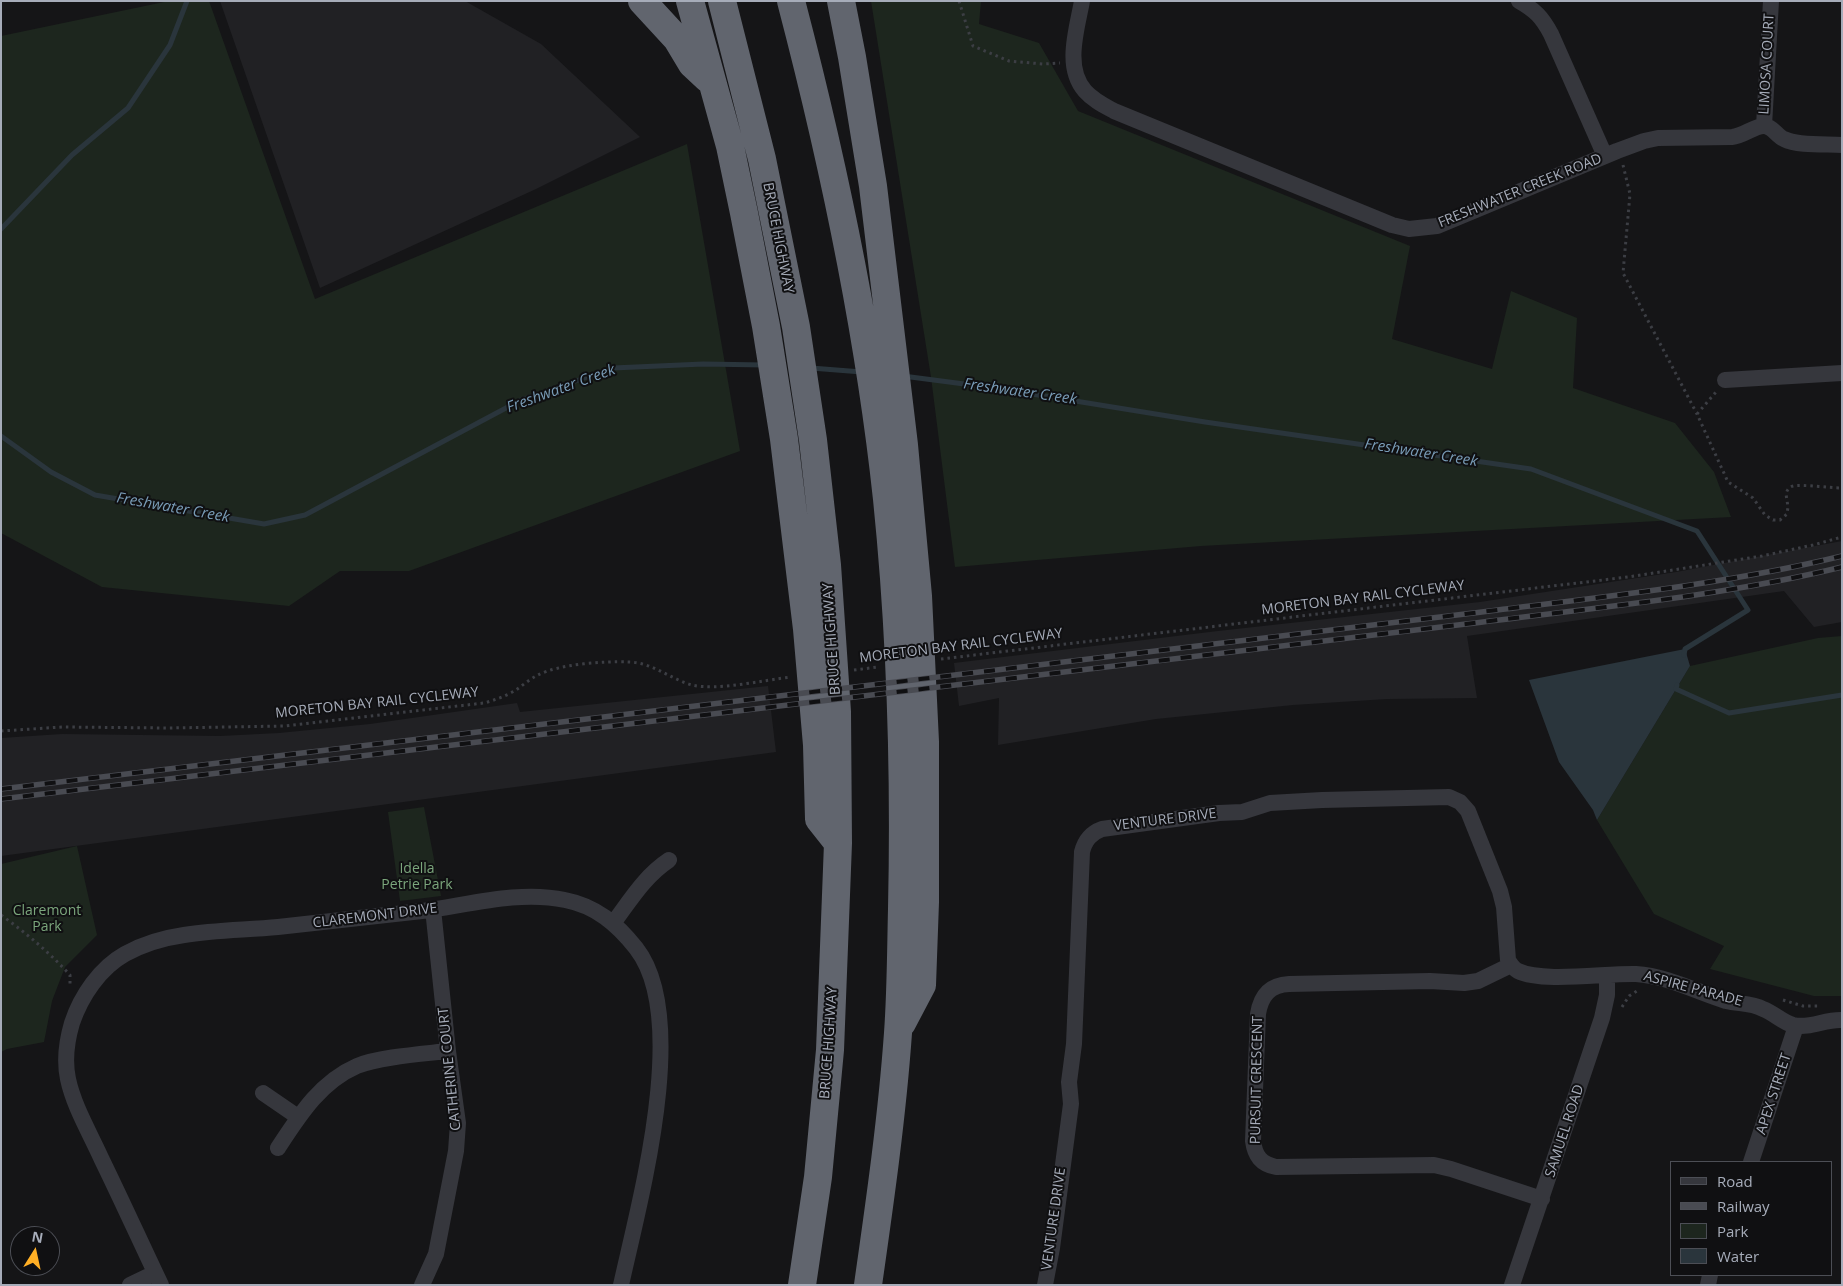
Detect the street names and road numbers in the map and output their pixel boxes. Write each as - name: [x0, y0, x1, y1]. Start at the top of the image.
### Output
- street label: LIMOSA COURT: [1756, 13, 1778, 115]
- street label: FRESHWATER CREEK ROAD: [1436, 150, 1604, 232]
- street label: BRUCE HIGHWAY: [759, 181, 797, 295]
- street label: MORETON BAY RAIL CYCLEWAY: [1260, 577, 1466, 619]
- street label: BRUCE HIGHWAY: [820, 582, 844, 696]
- street label: MORETON BAY RAIL CYCLEWAY: [858, 625, 1064, 667]
- street label: MORETON BAY RAIL CYCLEWAY: [274, 684, 480, 722]
- street label: VENTURE DRIVE: [1113, 805, 1217, 835]
- street label: CLAREMONT DRIVE: [312, 900, 438, 932]
- street label: ASPIRE PARADE: [1642, 968, 1744, 1010]
- street label: BRUCE HIGHWAY: [817, 986, 841, 1100]
- street label: CATHERINE COURT: [435, 1006, 465, 1132]
- street label: PURSUIT CRESCENT: [1247, 1016, 1267, 1144]
- street label: APEX STREET: [1753, 1051, 1795, 1137]
- street label: SAMUEL ROAD: [1542, 1082, 1588, 1180]
- street label: VENTURE DRIVE: [1038, 1167, 1070, 1271]

